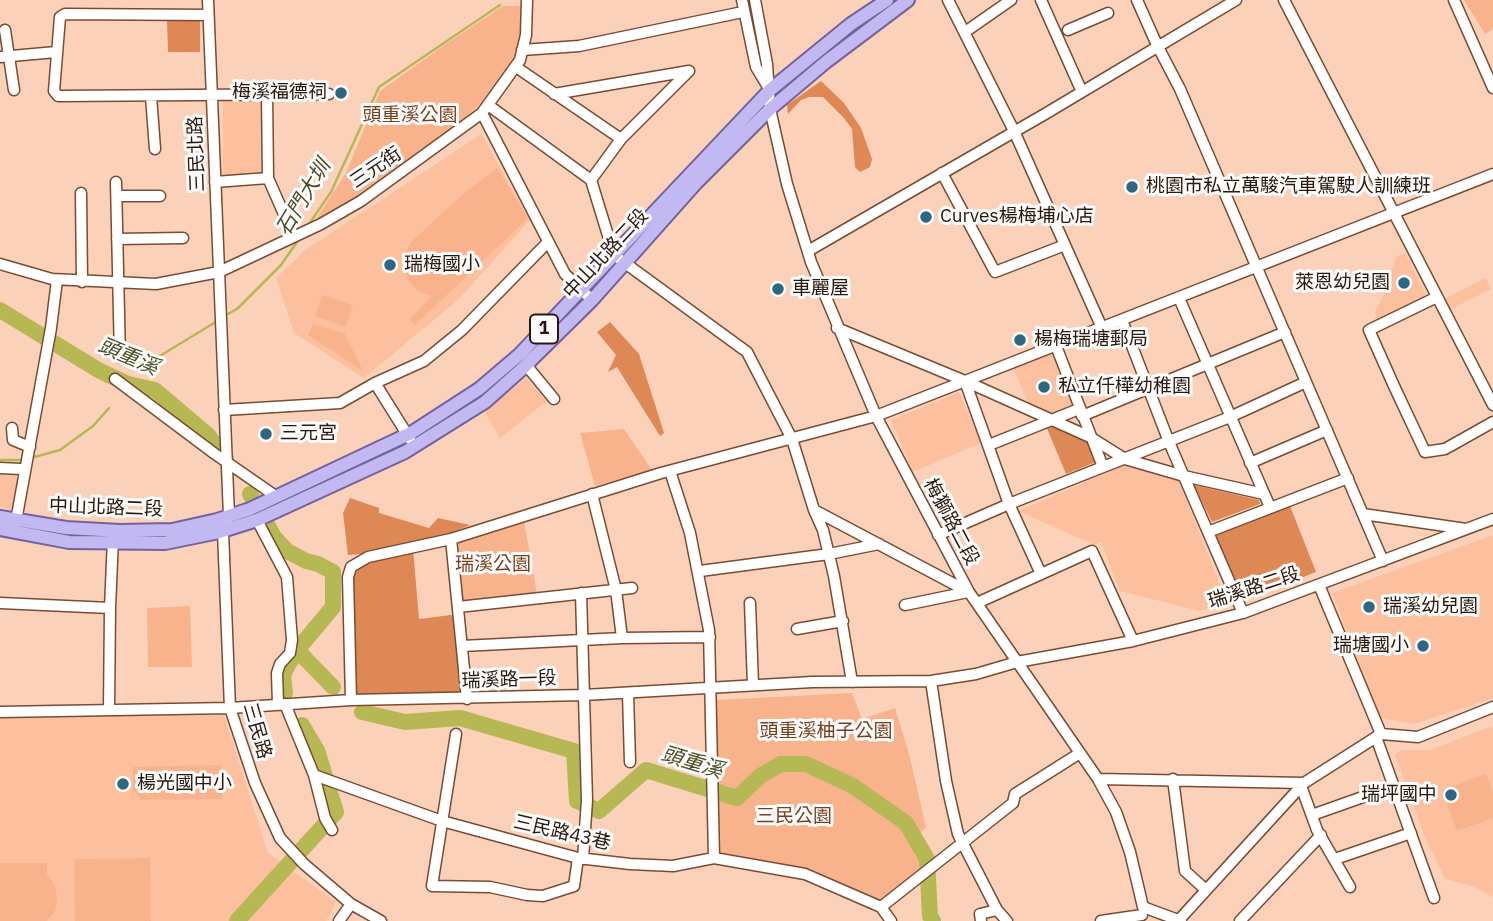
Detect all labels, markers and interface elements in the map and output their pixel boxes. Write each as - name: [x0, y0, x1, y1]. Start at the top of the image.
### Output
- place label: 梅溪福德祠: [232, 82, 327, 104]
- marker: 梅溪福德祠: [333, 85, 349, 101]
- park label: 頭重溪公園: [363, 105, 457, 127]
- street label: 三民北路: [184, 116, 210, 192]
- street label: 三元街: [346, 143, 406, 193]
- water label: 石門大圳: [272, 156, 336, 240]
- place label: 桃園市私立萬駿汽車駕駛人訓練班: [1146, 176, 1431, 198]
- marker: 桃園市私立萬駿汽車駕駛人訓練班: [1124, 179, 1140, 195]
- street label: 中山北路二段: [559, 205, 653, 303]
- place label: Curves楊梅埔心店: [940, 206, 1094, 228]
- marker: Curves楊梅埔心店: [918, 209, 934, 225]
- place label: 瑞梅國小: [404, 254, 480, 276]
- marker: 瑞梅國小: [382, 257, 398, 273]
- place label: 萊恩幼兒園: [1295, 272, 1390, 294]
- marker: 萊恩幼兒園: [1396, 275, 1412, 291]
- place label: 車麗屋: [792, 278, 849, 300]
- marker: 車麗屋: [770, 281, 786, 297]
- road number: 1: [530, 314, 558, 344]
- place label: 楊梅瑞塘郵局: [1034, 329, 1148, 351]
- marker: 楊梅瑞塘郵局: [1012, 332, 1028, 348]
- water label: 頭重溪: [94, 333, 162, 381]
- place label: 私立仟樺幼稚園: [1058, 376, 1191, 398]
- marker: 私立仟樺幼稚園: [1036, 379, 1052, 395]
- place label: 三元宮: [280, 423, 337, 445]
- marker: 三元宮: [258, 426, 274, 442]
- street label: 梅獅路二段: [919, 475, 983, 569]
- street label: 中山北路二段: [49, 495, 163, 521]
- park label: 瑞溪公園: [455, 554, 531, 576]
- street label: 瑞溪路二段: [1205, 562, 1303, 614]
- place label: 瑞溪幼兒園: [1383, 596, 1478, 618]
- marker: 瑞溪幼兒園: [1361, 599, 1377, 615]
- place label: 瑞塘國小: [1333, 635, 1409, 657]
- marker: 瑞塘國小: [1415, 638, 1431, 654]
- street label: 瑞溪路一段: [461, 667, 557, 693]
- street label: 三民路: [238, 700, 276, 762]
- park label: 頭重溪柚子公園: [760, 721, 892, 743]
- water label: 頭重溪: [658, 742, 726, 784]
- place label: 楊光國中小: [137, 773, 232, 795]
- marker: 楊光國中小: [115, 776, 131, 792]
- place label: 瑞坪國中: [1361, 784, 1437, 806]
- marker: 瑞坪國中: [1443, 787, 1459, 803]
- park label: 三民公園: [756, 806, 832, 828]
- street label: 三民路43巷: [511, 811, 613, 855]

